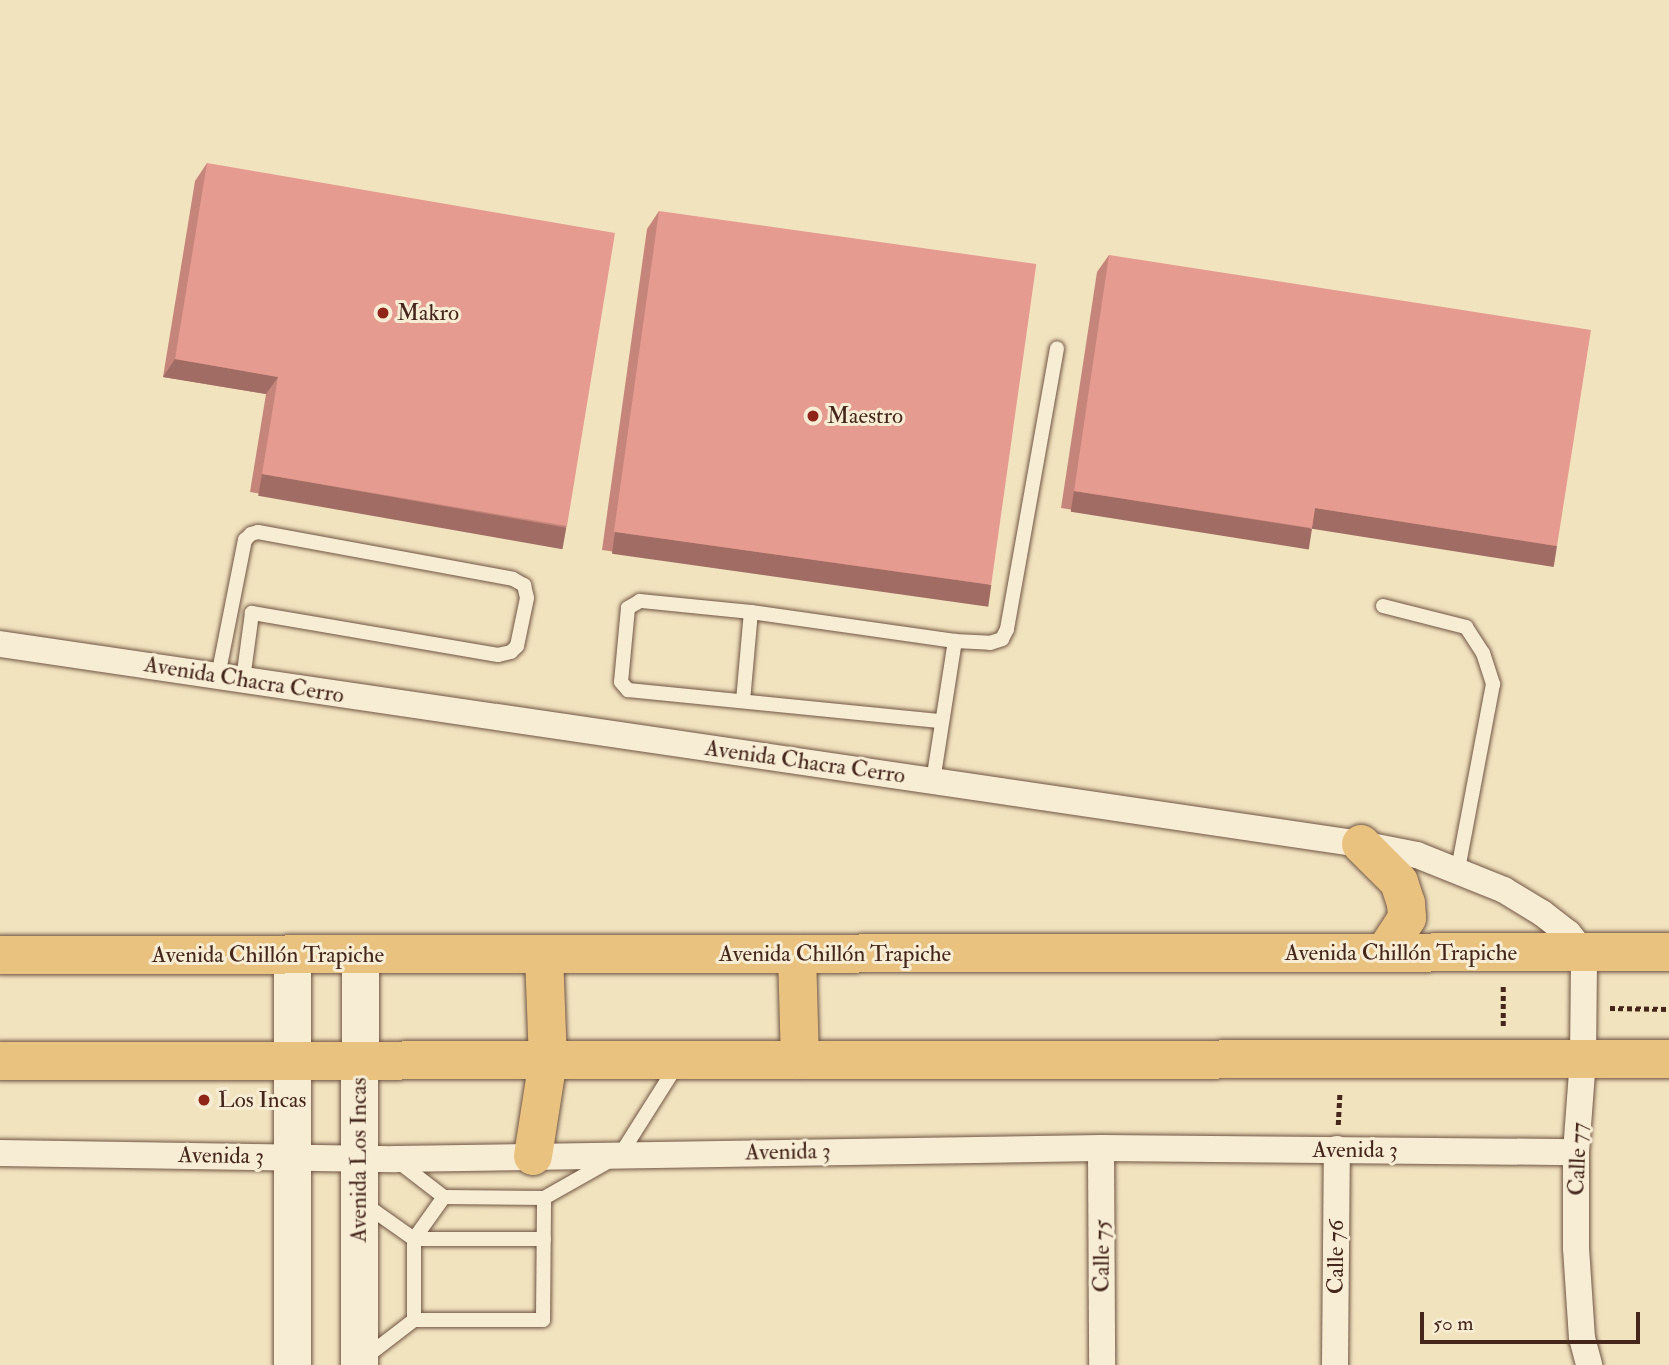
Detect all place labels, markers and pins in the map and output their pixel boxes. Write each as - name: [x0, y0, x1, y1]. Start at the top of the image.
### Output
- place label: Makro: [397, 299, 459, 327]
- marker: Makro: [375, 305, 391, 321]
- place label: Maestro: [827, 402, 903, 430]
- marker: Maestro: [805, 408, 821, 424]
- place label: Los Incas: [218, 1086, 306, 1114]
- marker: Los Incas: [196, 1092, 212, 1108]

